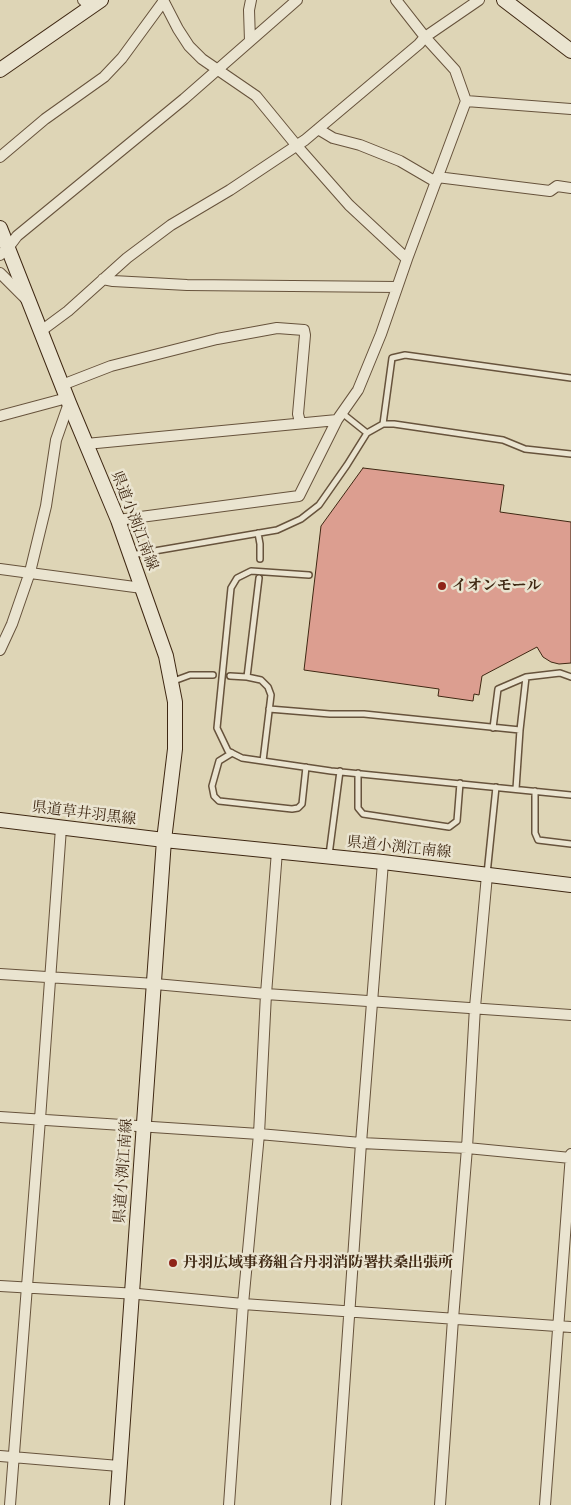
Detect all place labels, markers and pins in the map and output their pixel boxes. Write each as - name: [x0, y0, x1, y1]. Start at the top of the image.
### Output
- place label: イオンモール: [452, 577, 541, 595]
- marker: イオンモール: [436, 580, 448, 592]
- place label: 丹羽広域事務組合丹羽消防署扶桑出張所: [183, 1254, 453, 1272]
- marker: 丹羽広域事務組合丹羽消防署扶桑出張所: [167, 1257, 179, 1269]

